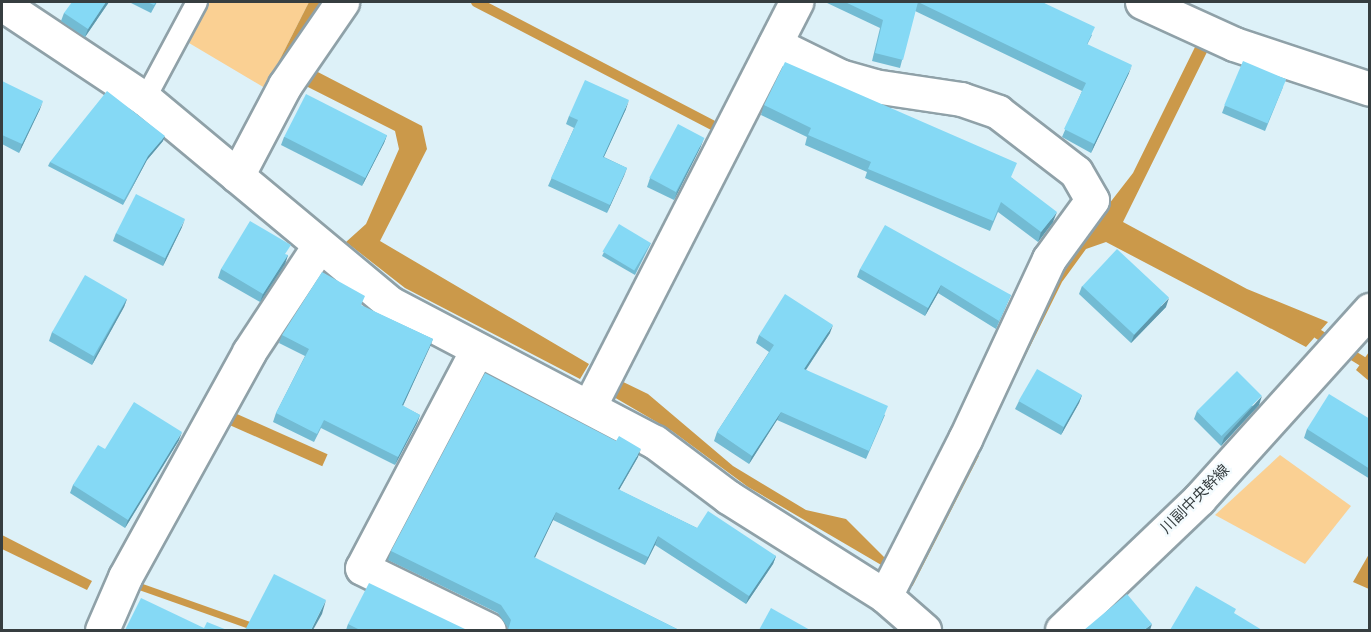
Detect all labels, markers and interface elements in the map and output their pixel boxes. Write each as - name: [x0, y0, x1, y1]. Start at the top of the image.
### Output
- street label: 川副中央幹線: [1158, 462, 1234, 538]

